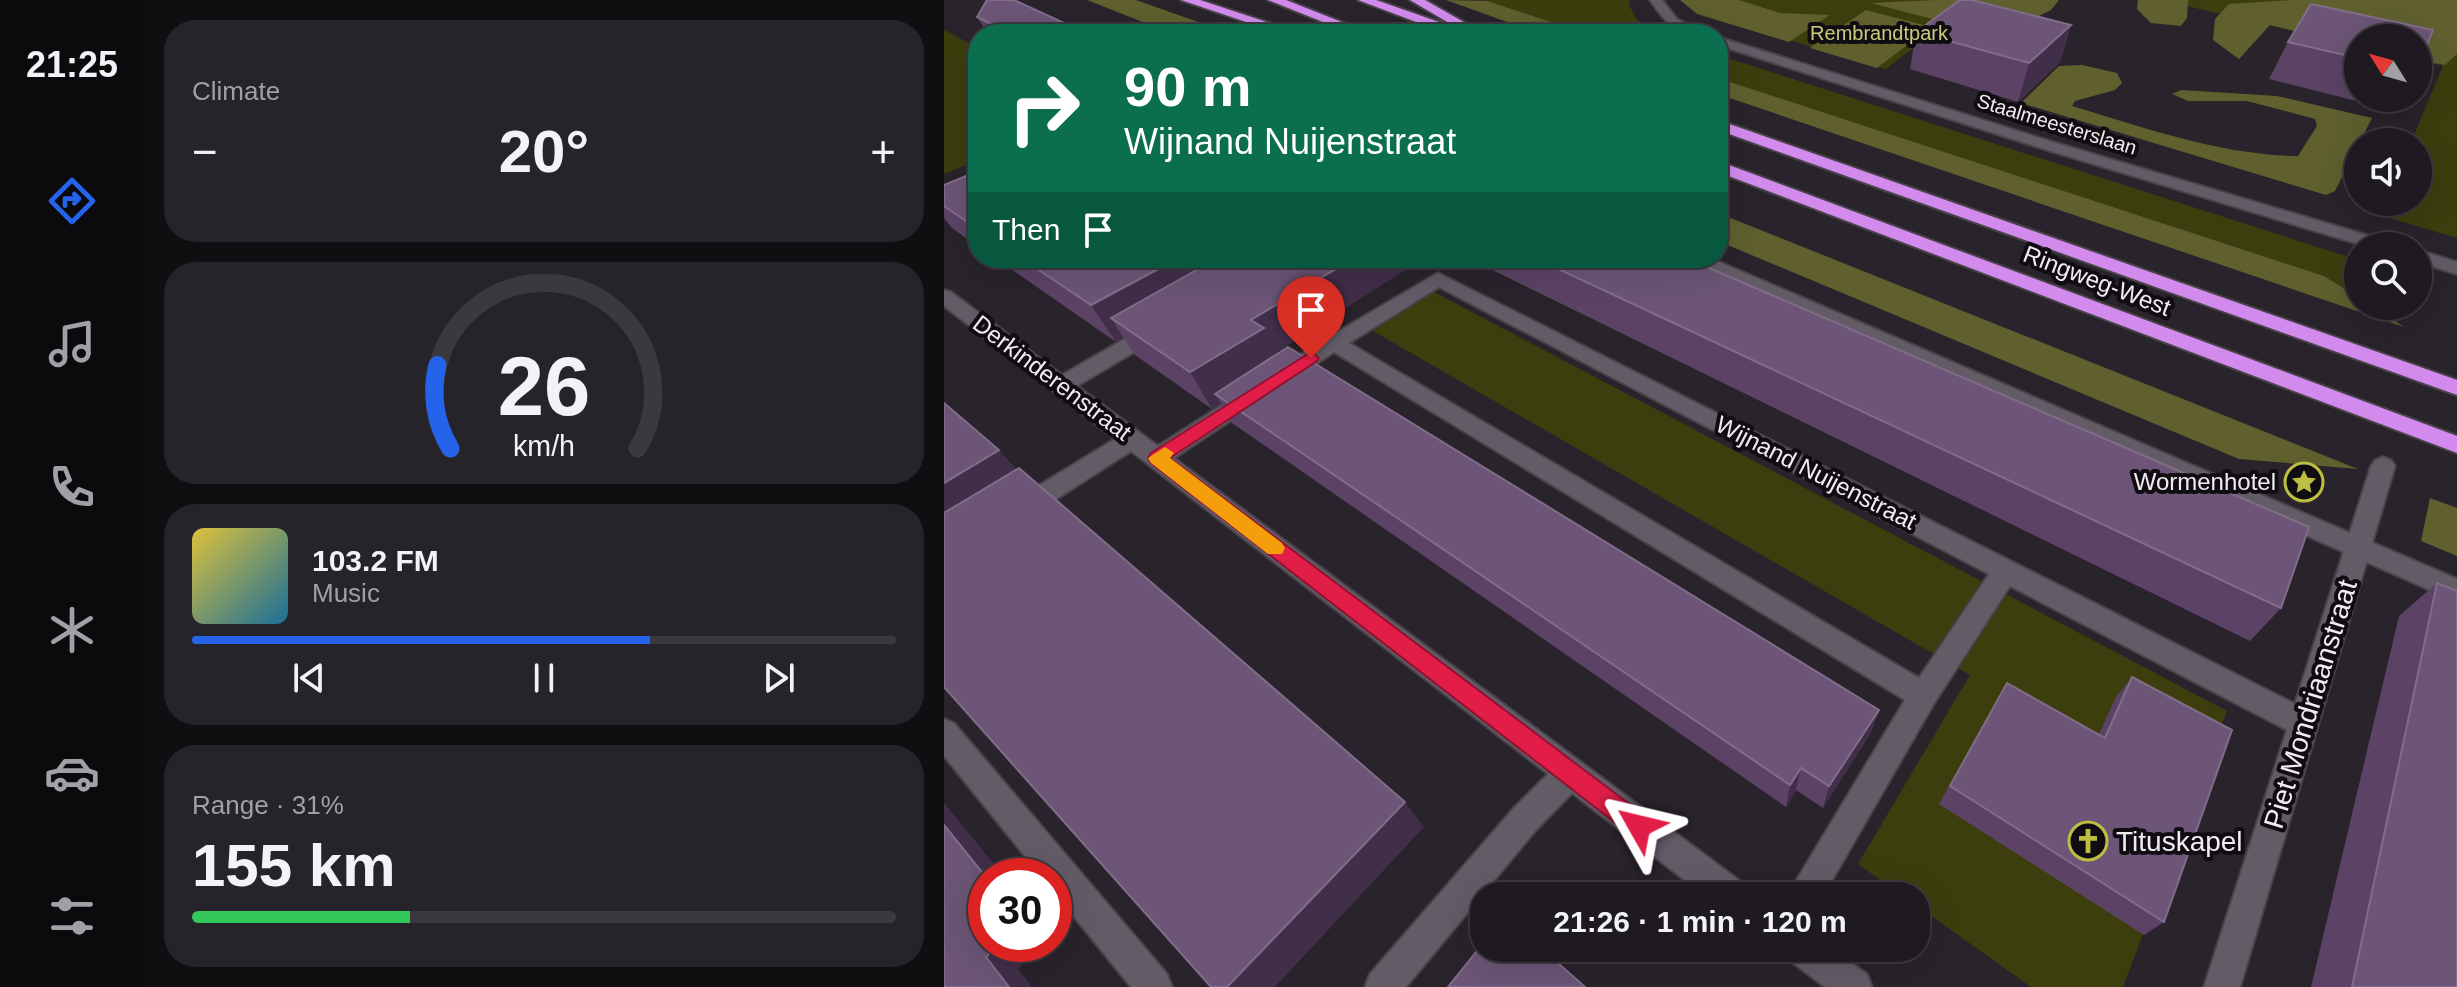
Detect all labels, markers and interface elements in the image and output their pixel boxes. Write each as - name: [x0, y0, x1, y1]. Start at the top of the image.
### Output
- park label: Rembrandtpark: [1810, 22, 1949, 44]
- north arrow: [2344, 24, 2432, 112]
- map controls: [2344, 24, 2432, 320]
- text: 21:25: [26, 44, 118, 85]
- text: 90 m: [1124, 55, 1252, 118]
- icon: right: [992, 56, 1096, 160]
- text: Climate: [192, 76, 280, 106]
- street label: Staalmeesterslaan: [1975, 89, 2139, 159]
- text: 20°: [499, 118, 589, 185]
- text: Wijnand Nuijenstraat: [1124, 121, 1456, 162]
- text: −: [192, 127, 218, 176]
- text: +: [870, 127, 896, 176]
- button: sound: [2344, 128, 2432, 216]
- icon: directions: [44, 173, 100, 229]
- icon: arrive: [1076, 208, 1120, 252]
- text: Then: [992, 213, 1060, 246]
- button: search: [2344, 232, 2432, 320]
- street label: Ringweg-West: [2020, 240, 2175, 321]
- pin: [1277, 276, 1345, 358]
- icon: arrive: [1289, 288, 1333, 332]
- street label: Derkinderenstraat: [968, 309, 1137, 446]
- icon: music: [44, 316, 100, 372]
- text: 26: [498, 339, 590, 432]
- street label: Wijnand Nuijenstraat: [1711, 410, 1921, 535]
- text: km/h: [513, 430, 575, 462]
- icon: phone: [44, 459, 100, 515]
- place icon: Wormenhotel: [2283, 461, 2325, 503]
- place label: Wormenhotel: [2134, 468, 2276, 495]
- text: 103.2 FM: [312, 544, 439, 577]
- street label: Piet Mondriaanstraat: [2258, 576, 2363, 832]
- text: Music: [312, 578, 380, 608]
- icon: climate: [44, 602, 100, 658]
- icon: previous: [287, 656, 331, 700]
- icon: pause: [522, 656, 566, 700]
- icon: next: [757, 656, 801, 700]
- icon: car: [44, 745, 100, 801]
- position arrow: [1597, 784, 1681, 868]
- text: Range · 31%: [192, 790, 344, 820]
- church icon: Tituskapel: [2067, 820, 2109, 862]
- place label: Tituskapel: [2116, 826, 2243, 857]
- text: 155 km: [192, 832, 396, 899]
- speed limit sign: 30: [968, 858, 1072, 962]
- icon: filters: [44, 888, 100, 944]
- text: 21:26 · 1 min · 120 m: [1553, 905, 1847, 938]

